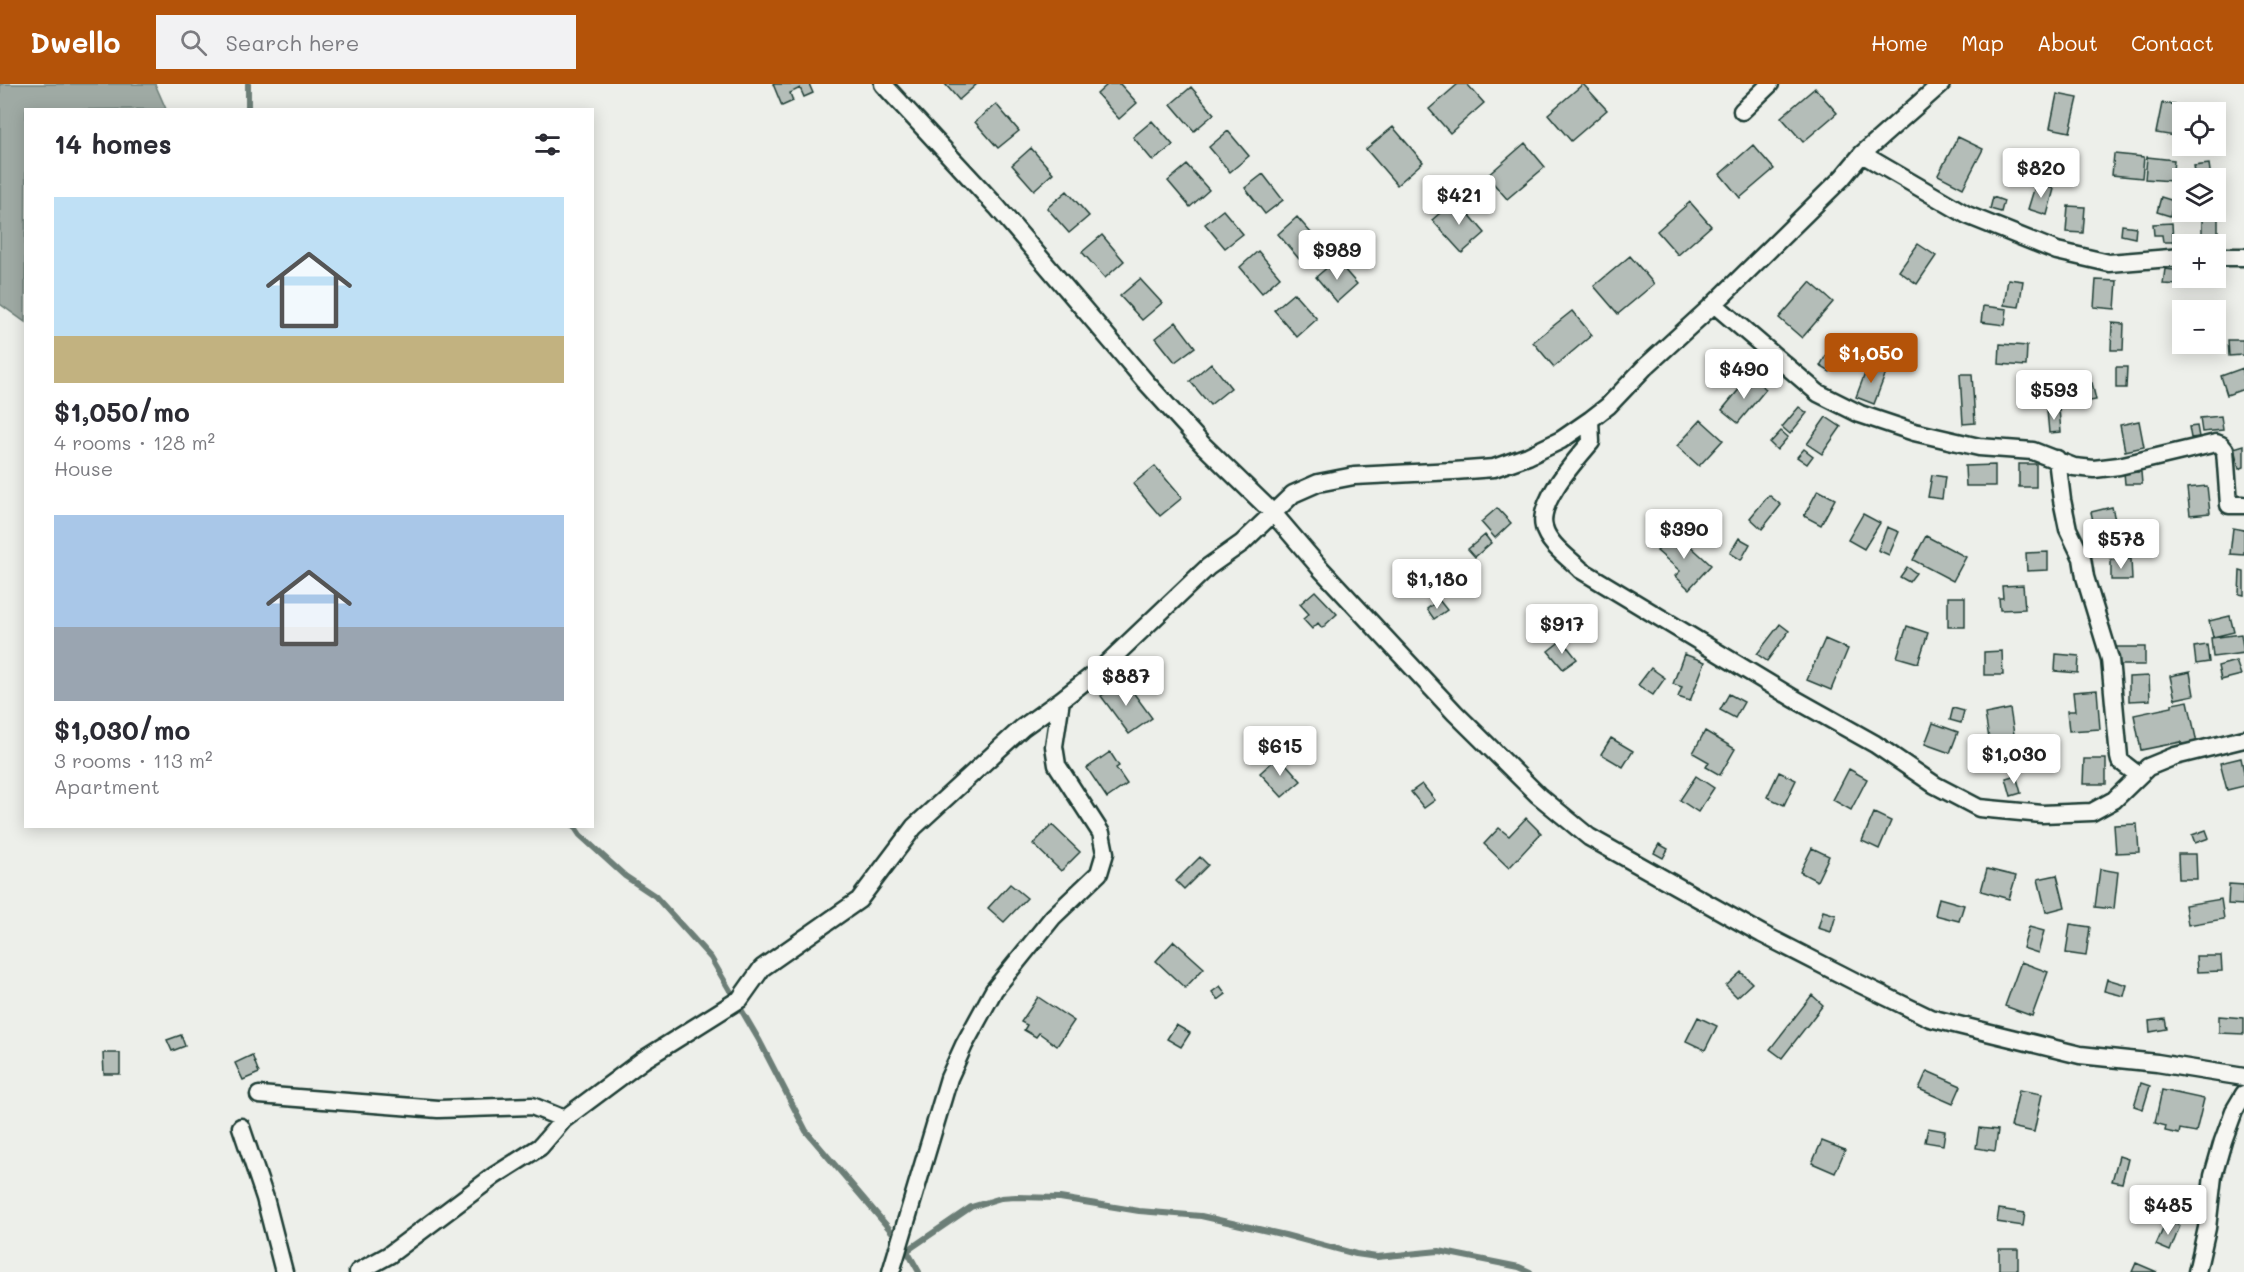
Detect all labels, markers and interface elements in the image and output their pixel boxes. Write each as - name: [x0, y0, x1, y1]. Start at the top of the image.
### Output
- search box: [156, 15, 576, 69]
- text: Dwello: [30, 24, 120, 60]
- icon: search: [177, 26, 210, 59]
- text: Search here: [225, 28, 359, 57]
- text: Home: [1871, 29, 1928, 56]
- text: Map: [1961, 29, 2004, 56]
- text: About: [2037, 29, 2098, 56]
- text: Contact: [2131, 29, 2214, 56]
- map controls: [2172, 102, 2226, 354]
- button: locate: [2172, 102, 2226, 156]
- text: 14 homes: [54, 127, 172, 161]
- icon: filters: [531, 128, 564, 161]
- pin: $820: [2005, 148, 2077, 199]
- text: $820: [2017, 154, 2065, 180]
- button: layers: [2172, 168, 2226, 222]
- pin: $421: [1423, 175, 1495, 226]
- text: $421: [1436, 181, 1482, 207]
- pin: $989: [1301, 230, 1373, 281]
- button: +: [2172, 234, 2226, 288]
- icon: home: [255, 236, 363, 344]
- text: $989: [1313, 236, 1361, 262]
- button: −: [2172, 300, 2226, 354]
- pin: $1,050: [1822, 333, 1920, 384]
- text: $1,050: [1839, 339, 1903, 365]
- pin: $490: [1708, 349, 1780, 400]
- text: $490: [1719, 355, 1769, 381]
- pin: $593: [2018, 370, 2090, 421]
- text: $593: [2030, 376, 2078, 402]
- text: $1,050/mo: [54, 395, 190, 429]
- text: 4 rooms · 128 m²: [54, 429, 215, 455]
- text: House: [54, 455, 113, 481]
- pin: $390: [1648, 509, 1720, 560]
- text: $390: [1659, 515, 1709, 541]
- pin: $578: [2085, 519, 2157, 570]
- text: $578: [2097, 525, 2145, 551]
- icon: home: [255, 554, 363, 662]
- pin: $1,180: [1388, 559, 1486, 610]
- text: $1,180: [1406, 565, 1468, 591]
- pin: $917: [1526, 604, 1598, 655]
- text: $917: [1540, 610, 1584, 636]
- pin: $887: [1090, 656, 1162, 707]
- text: $887: [1102, 662, 1150, 688]
- text: $1,030/mo: [54, 713, 190, 747]
- pin: $615: [1244, 726, 1316, 777]
- text: $615: [1258, 732, 1303, 758]
- pin: $1,030: [1965, 734, 2063, 785]
- text: $1,030: [1981, 740, 2047, 766]
- text: 3 rooms · 113 m²: [54, 747, 213, 773]
- text: Apartment: [54, 773, 160, 799]
- pin: $485: [2132, 1185, 2204, 1236]
- text: $485: [2143, 1191, 2193, 1217]

